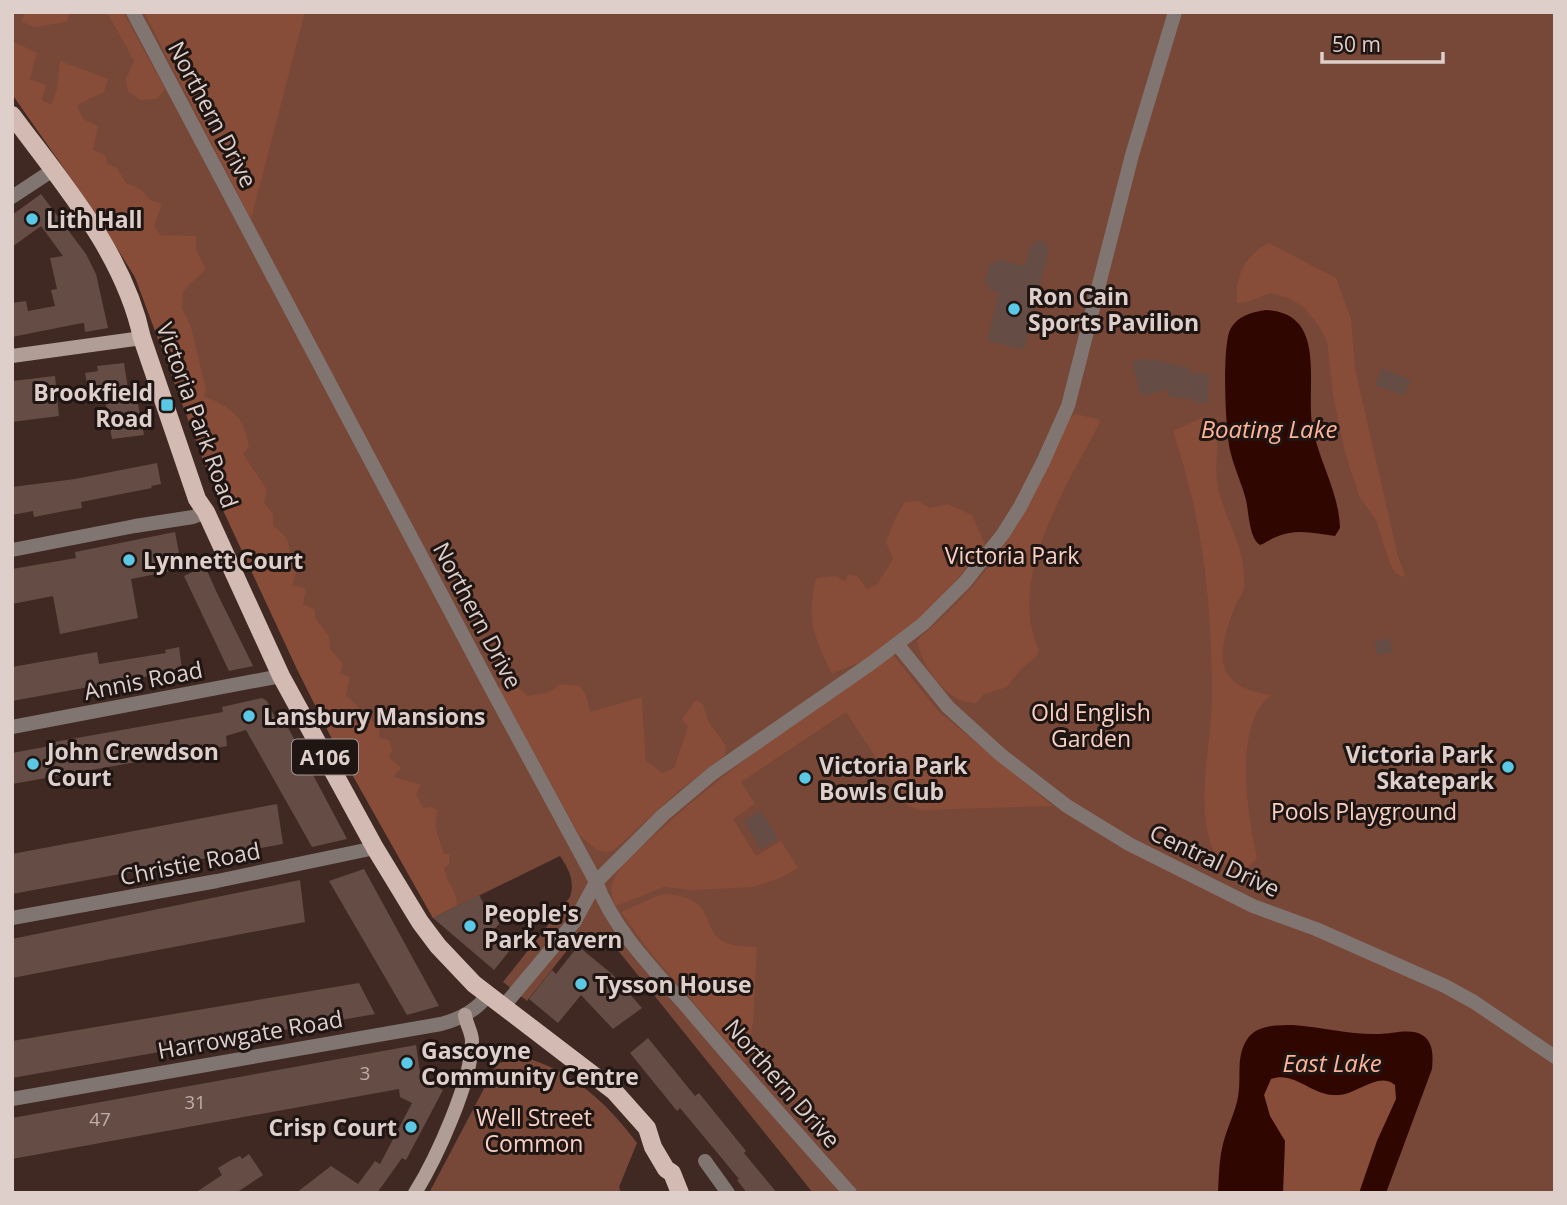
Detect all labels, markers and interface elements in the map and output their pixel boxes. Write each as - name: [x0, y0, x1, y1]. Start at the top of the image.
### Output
- scale bar: [1322, 21, 1443, 65]
- text: 50 m: [1332, 30, 1381, 58]
- street label: Northern Drive: [161, 35, 265, 193]
- place label: Lith Hall: [46, 203, 143, 235]
- marker: Lith Hall: [24, 211, 40, 227]
- place label: Ron Cain Sports Pavilion: [1028, 280, 1199, 338]
- marker: Ron Cain Sports Pavilion: [1006, 301, 1022, 317]
- street label: Victoria Park Road: [150, 318, 246, 512]
- place label: Brookfield Road: [33, 376, 153, 434]
- marker: Brookfield Road: [159, 397, 175, 413]
- water label: Boating Lake: [1201, 412, 1337, 445]
- street label: Northern Drive: [426, 536, 530, 694]
- park label: Victoria Park: [945, 539, 1079, 571]
- place label: Lynnett Court: [143, 544, 303, 576]
- marker: Lynnett Court: [121, 552, 137, 568]
- street label: Annis Road: [81, 653, 205, 707]
- park label: Old English Garden: [1031, 696, 1151, 754]
- place label: Lansbury Mansions: [263, 700, 486, 732]
- marker: Lansbury Mansions: [241, 708, 257, 724]
- place label: John Crewdson Court: [45, 735, 219, 793]
- place label: Victoria Park Skatepark: [1346, 738, 1495, 796]
- road number: A106: [292, 740, 358, 774]
- place label: Victoria Park Bowls Club: [819, 749, 968, 807]
- marker: John Crewdson Court: [25, 756, 41, 772]
- marker: Victoria Park Skatepark: [1500, 759, 1516, 775]
- marker: Victoria Park Bowls Club: [797, 770, 813, 786]
- park label: Pools Playground: [1271, 795, 1457, 827]
- street label: Central Drive: [1145, 816, 1285, 904]
- street label: Christie Road: [117, 834, 263, 892]
- place label: People's Park Tavern: [484, 897, 622, 955]
- marker: People's Park Tavern: [462, 918, 478, 934]
- place label: Tysson House: [595, 968, 752, 1000]
- marker: Tysson House: [573, 976, 589, 992]
- street label: Harrowgate Road: [155, 1002, 345, 1066]
- street label: Northern Drive: [718, 1012, 848, 1154]
- place label: Gascoyne Community Centre: [421, 1034, 639, 1092]
- water label: East Lake: [1282, 1046, 1382, 1079]
- marker: Gascoyne Community Centre: [399, 1055, 415, 1071]
- house number: 3: [360, 1060, 370, 1086]
- house number: 31: [184, 1089, 206, 1115]
- park label: Well Street Common: [476, 1101, 592, 1159]
- house number: 47: [89, 1106, 111, 1132]
- place label: Crisp Court: [268, 1111, 397, 1143]
- marker: Crisp Court: [403, 1119, 419, 1135]

